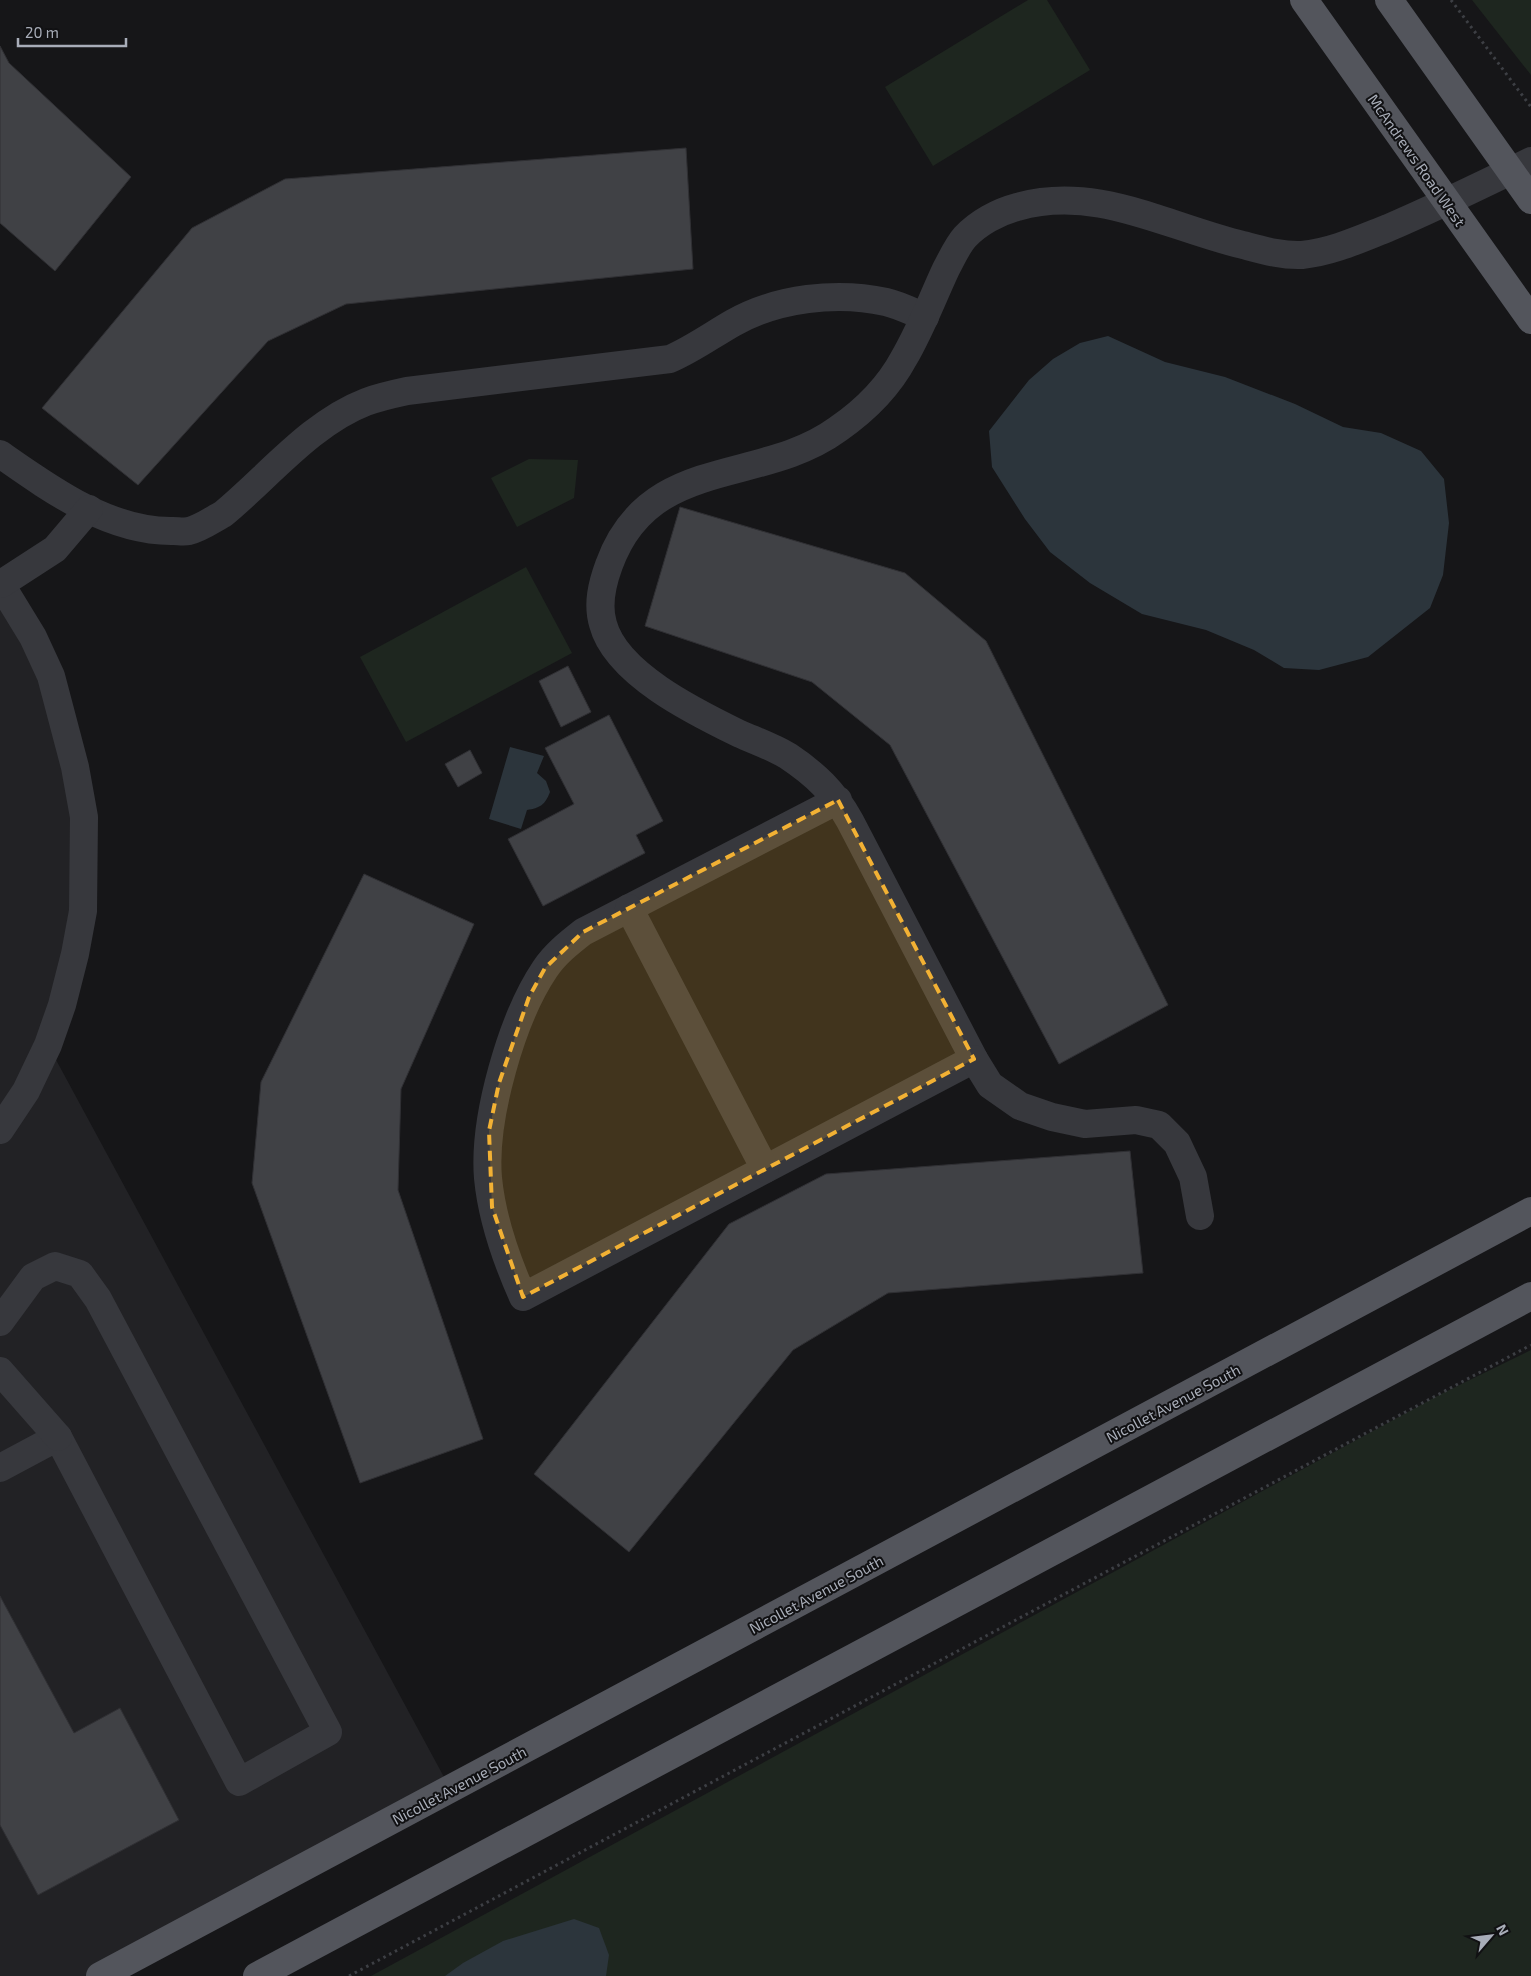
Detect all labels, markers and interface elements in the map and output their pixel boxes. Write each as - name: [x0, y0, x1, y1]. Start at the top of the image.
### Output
- scale bar: [18, 15, 125, 47]
- text: 20 m: [25, 23, 59, 41]
- street label: McAndrews Road West: [1364, 90, 1470, 230]
- street label: Nicollet Avenue South: [1103, 1360, 1243, 1446]
- street label: Nicollet Avenue South: [746, 1551, 886, 1637]
- street label: Nicollet Avenue South: [389, 1742, 529, 1828]
- north arrow: [1466, 1911, 1516, 1961]
- text: N: [1493, 1921, 1513, 1938]

